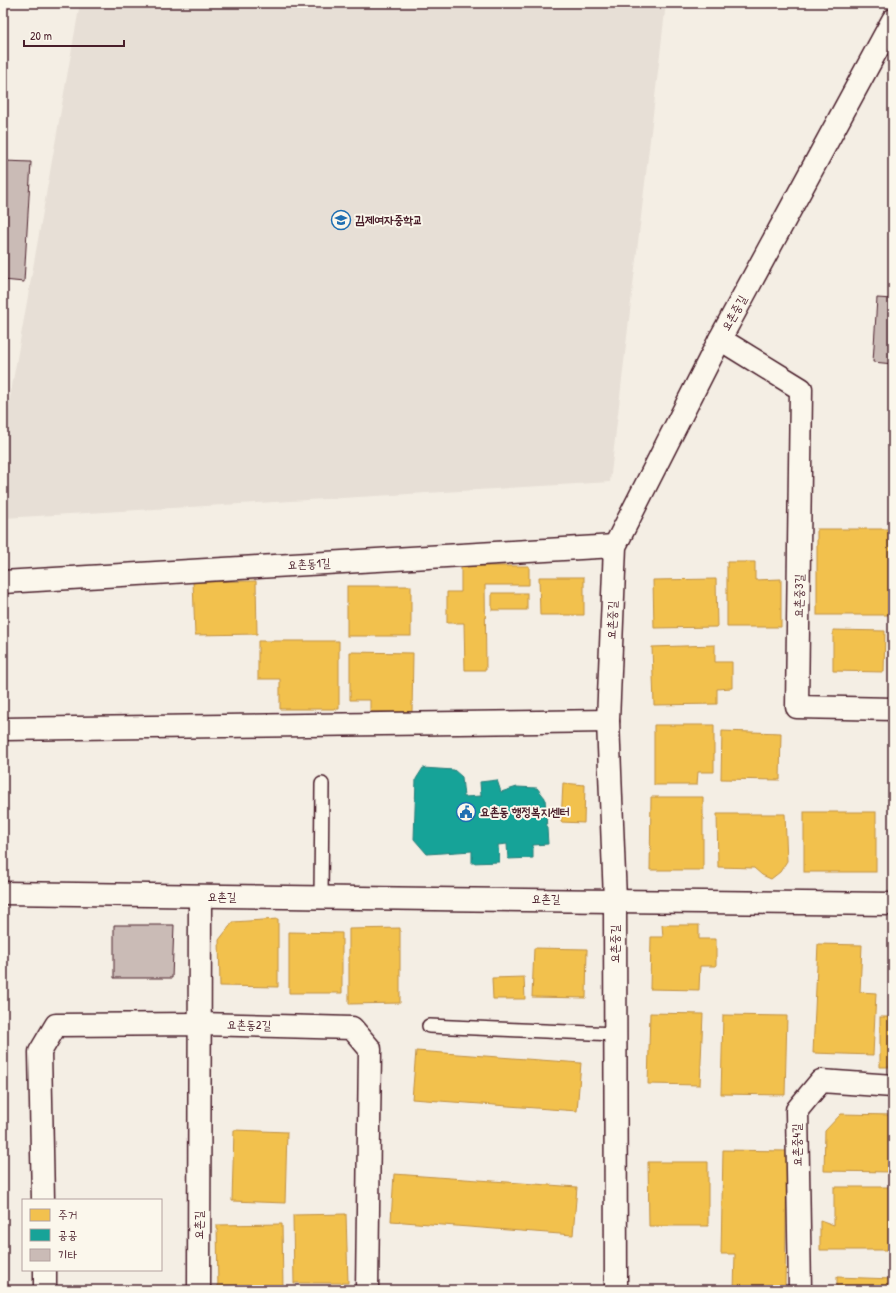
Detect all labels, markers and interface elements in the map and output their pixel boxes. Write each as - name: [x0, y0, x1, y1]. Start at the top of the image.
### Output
- scale bar: [24, 22, 124, 48]
- text: 20 m: [30, 27, 52, 44]
- school or university icon: 김제여자중학교: [330, 209, 352, 231]
- place label: 김제여자중학교: [355, 211, 423, 228]
- street label: 요촌중길: [717, 291, 751, 334]
- street label: 요촌동1길: [287, 554, 331, 573]
- street label: 요촌중3길: [790, 574, 807, 618]
- street label: 요촌중길: [602, 600, 621, 640]
- public building icon: 요촌동 행정복지센터: [455, 801, 477, 823]
- place label: 요촌동 행정복지센터: [480, 803, 570, 820]
- street label: 요촌길: [208, 888, 237, 905]
- street label: 요촌길: [532, 890, 561, 907]
- street label: 요촌중길: [606, 924, 623, 963]
- street label: 요촌동2길: [227, 1016, 272, 1033]
- street label: 요촌중4길: [788, 1123, 805, 1167]
- legend: [22, 1199, 162, 1271]
- text: 주거: [58, 1206, 77, 1223]
- street label: 요촌길: [190, 1210, 207, 1239]
- text: 공공: [58, 1226, 77, 1243]
- text: 기타: [58, 1246, 78, 1263]

